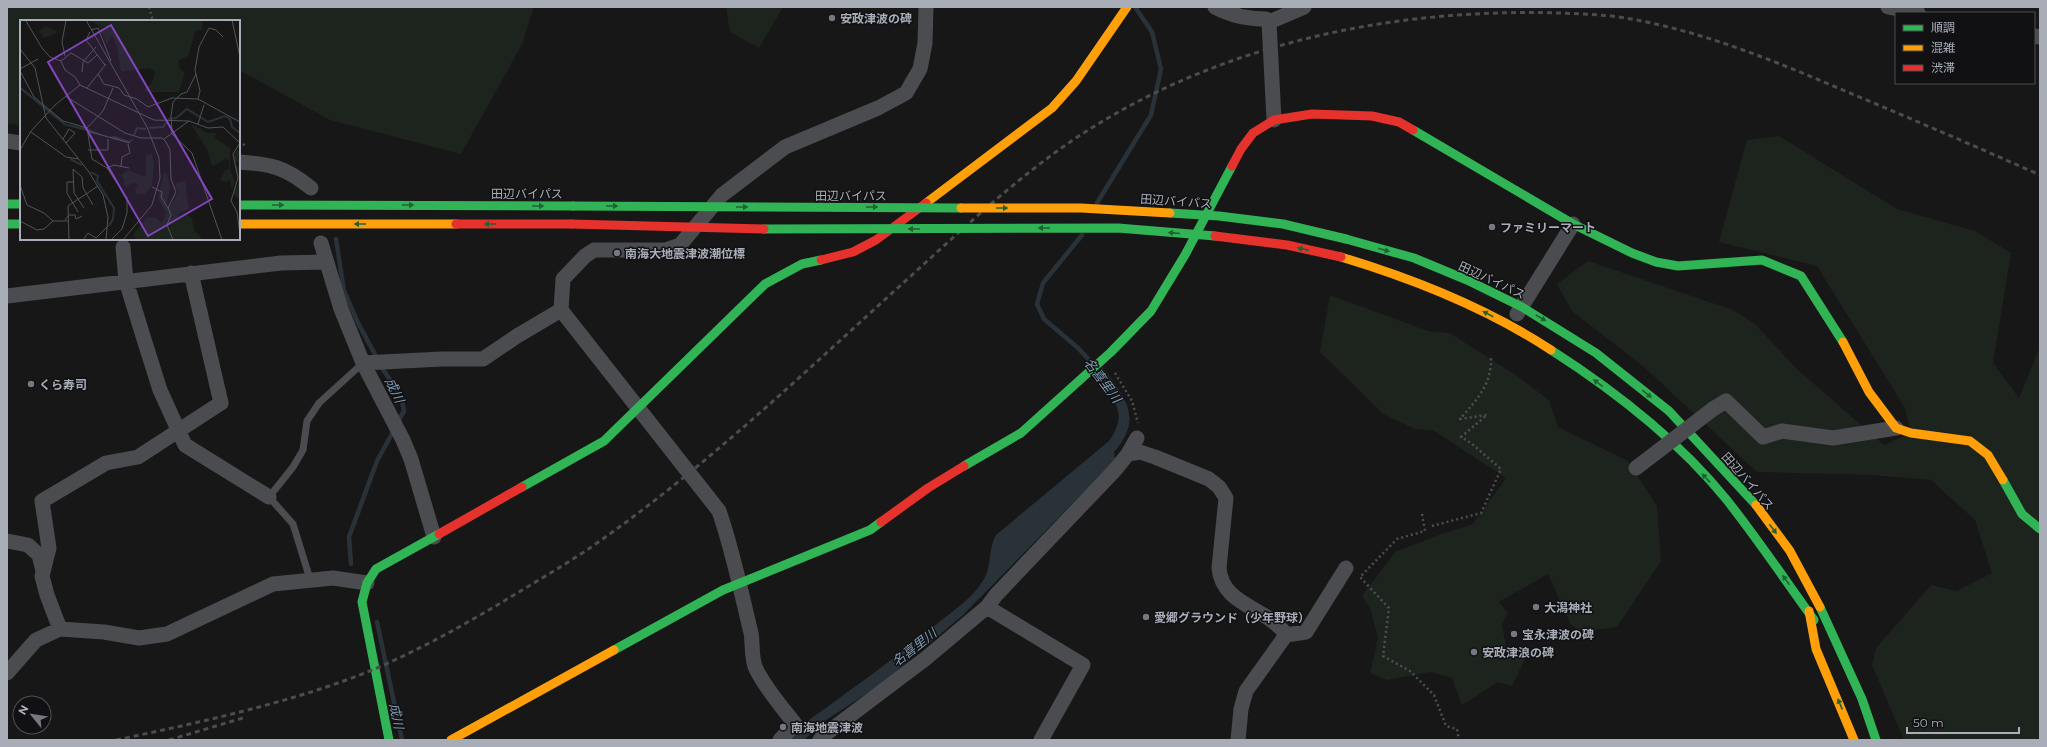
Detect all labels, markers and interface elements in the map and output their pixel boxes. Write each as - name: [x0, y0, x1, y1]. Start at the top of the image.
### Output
- place label: 安政津波の碑: [840, 11, 912, 26]
- legend: [1895, 12, 2035, 84]
- marker: 安政津波の碑: [827, 13, 837, 23]
- inset map: [20, 20, 240, 240]
- text: 順調: [1931, 20, 1955, 35]
- text: 混雑: [1931, 40, 1955, 55]
- text: 渋滞: [1931, 60, 1955, 75]
- street label: 田辺バイパス: [491, 186, 563, 201]
- street label: 田辺バイパス: [815, 188, 887, 203]
- street label: 田辺バイパス: [1140, 191, 1212, 211]
- one-way arrow: [272, 202, 285, 208]
- one-way arrow: [402, 202, 415, 208]
- one-way arrow: [532, 203, 545, 209]
- one-way arrow: [606, 203, 619, 209]
- one-way arrow: [736, 204, 749, 210]
- one-way arrow: [866, 204, 879, 210]
- one-way arrow: [996, 205, 1009, 211]
- place label: ファミリーマート: [1500, 220, 1596, 235]
- one-way arrow: [353, 221, 366, 227]
- one-way arrow: [483, 221, 496, 227]
- marker: ファミリーマート: [1487, 222, 1497, 232]
- one-way arrow: [1038, 225, 1050, 232]
- one-way arrow: [907, 226, 920, 232]
- one-way arrow: [1168, 229, 1180, 236]
- one-way arrow: [1296, 245, 1309, 251]
- place label: 南海大地震津波潮位標: [625, 246, 745, 261]
- one-way arrow: [1378, 247, 1390, 253]
- marker: 南海大地震津波潮位標: [612, 248, 622, 258]
- street label: 田辺バイパス: [1456, 258, 1528, 302]
- one-way arrow: [1483, 311, 1494, 317]
- one-way arrow: [1535, 315, 1547, 322]
- water label: 名喜里川: [1081, 354, 1126, 407]
- water label: 成川: [382, 375, 409, 407]
- place label: くら寿司: [39, 377, 87, 392]
- marker: くら寿司: [26, 379, 36, 389]
- one-way arrow: [1593, 379, 1604, 387]
- one-way arrow: [1641, 389, 1652, 398]
- street label: 田辺バイパス: [1719, 449, 1777, 513]
- one-way arrow: [1702, 473, 1711, 482]
- one-way arrow: [1769, 524, 1778, 535]
- one-way arrow: [1782, 575, 1790, 585]
- place label: 大潟神社: [1544, 600, 1592, 615]
- marker: 大潟神社: [1531, 602, 1541, 612]
- place label: 愛郷グラウンド（少年野球）: [1154, 610, 1310, 625]
- marker: 愛郷グラウンド（少年野球）: [1141, 612, 1151, 622]
- water label: 名喜里川: [889, 623, 941, 669]
- place label: 宝永津波の碑: [1522, 627, 1594, 642]
- marker: 宝永津波の碑: [1509, 629, 1519, 639]
- place label: 安政津浪の碑: [1482, 645, 1554, 660]
- marker: 安政津浪の碑: [1469, 647, 1479, 657]
- north arrow: [12, 695, 52, 735]
- one-way arrow: [1836, 697, 1842, 709]
- water label: 成川: [386, 702, 408, 732]
- text: N: [15, 703, 32, 717]
- scale bar: [1907, 709, 2019, 735]
- text: 50 m: [1913, 715, 1944, 730]
- place label: 南海地震津波: [791, 720, 863, 735]
- marker: 南海地震津波: [778, 722, 788, 732]

